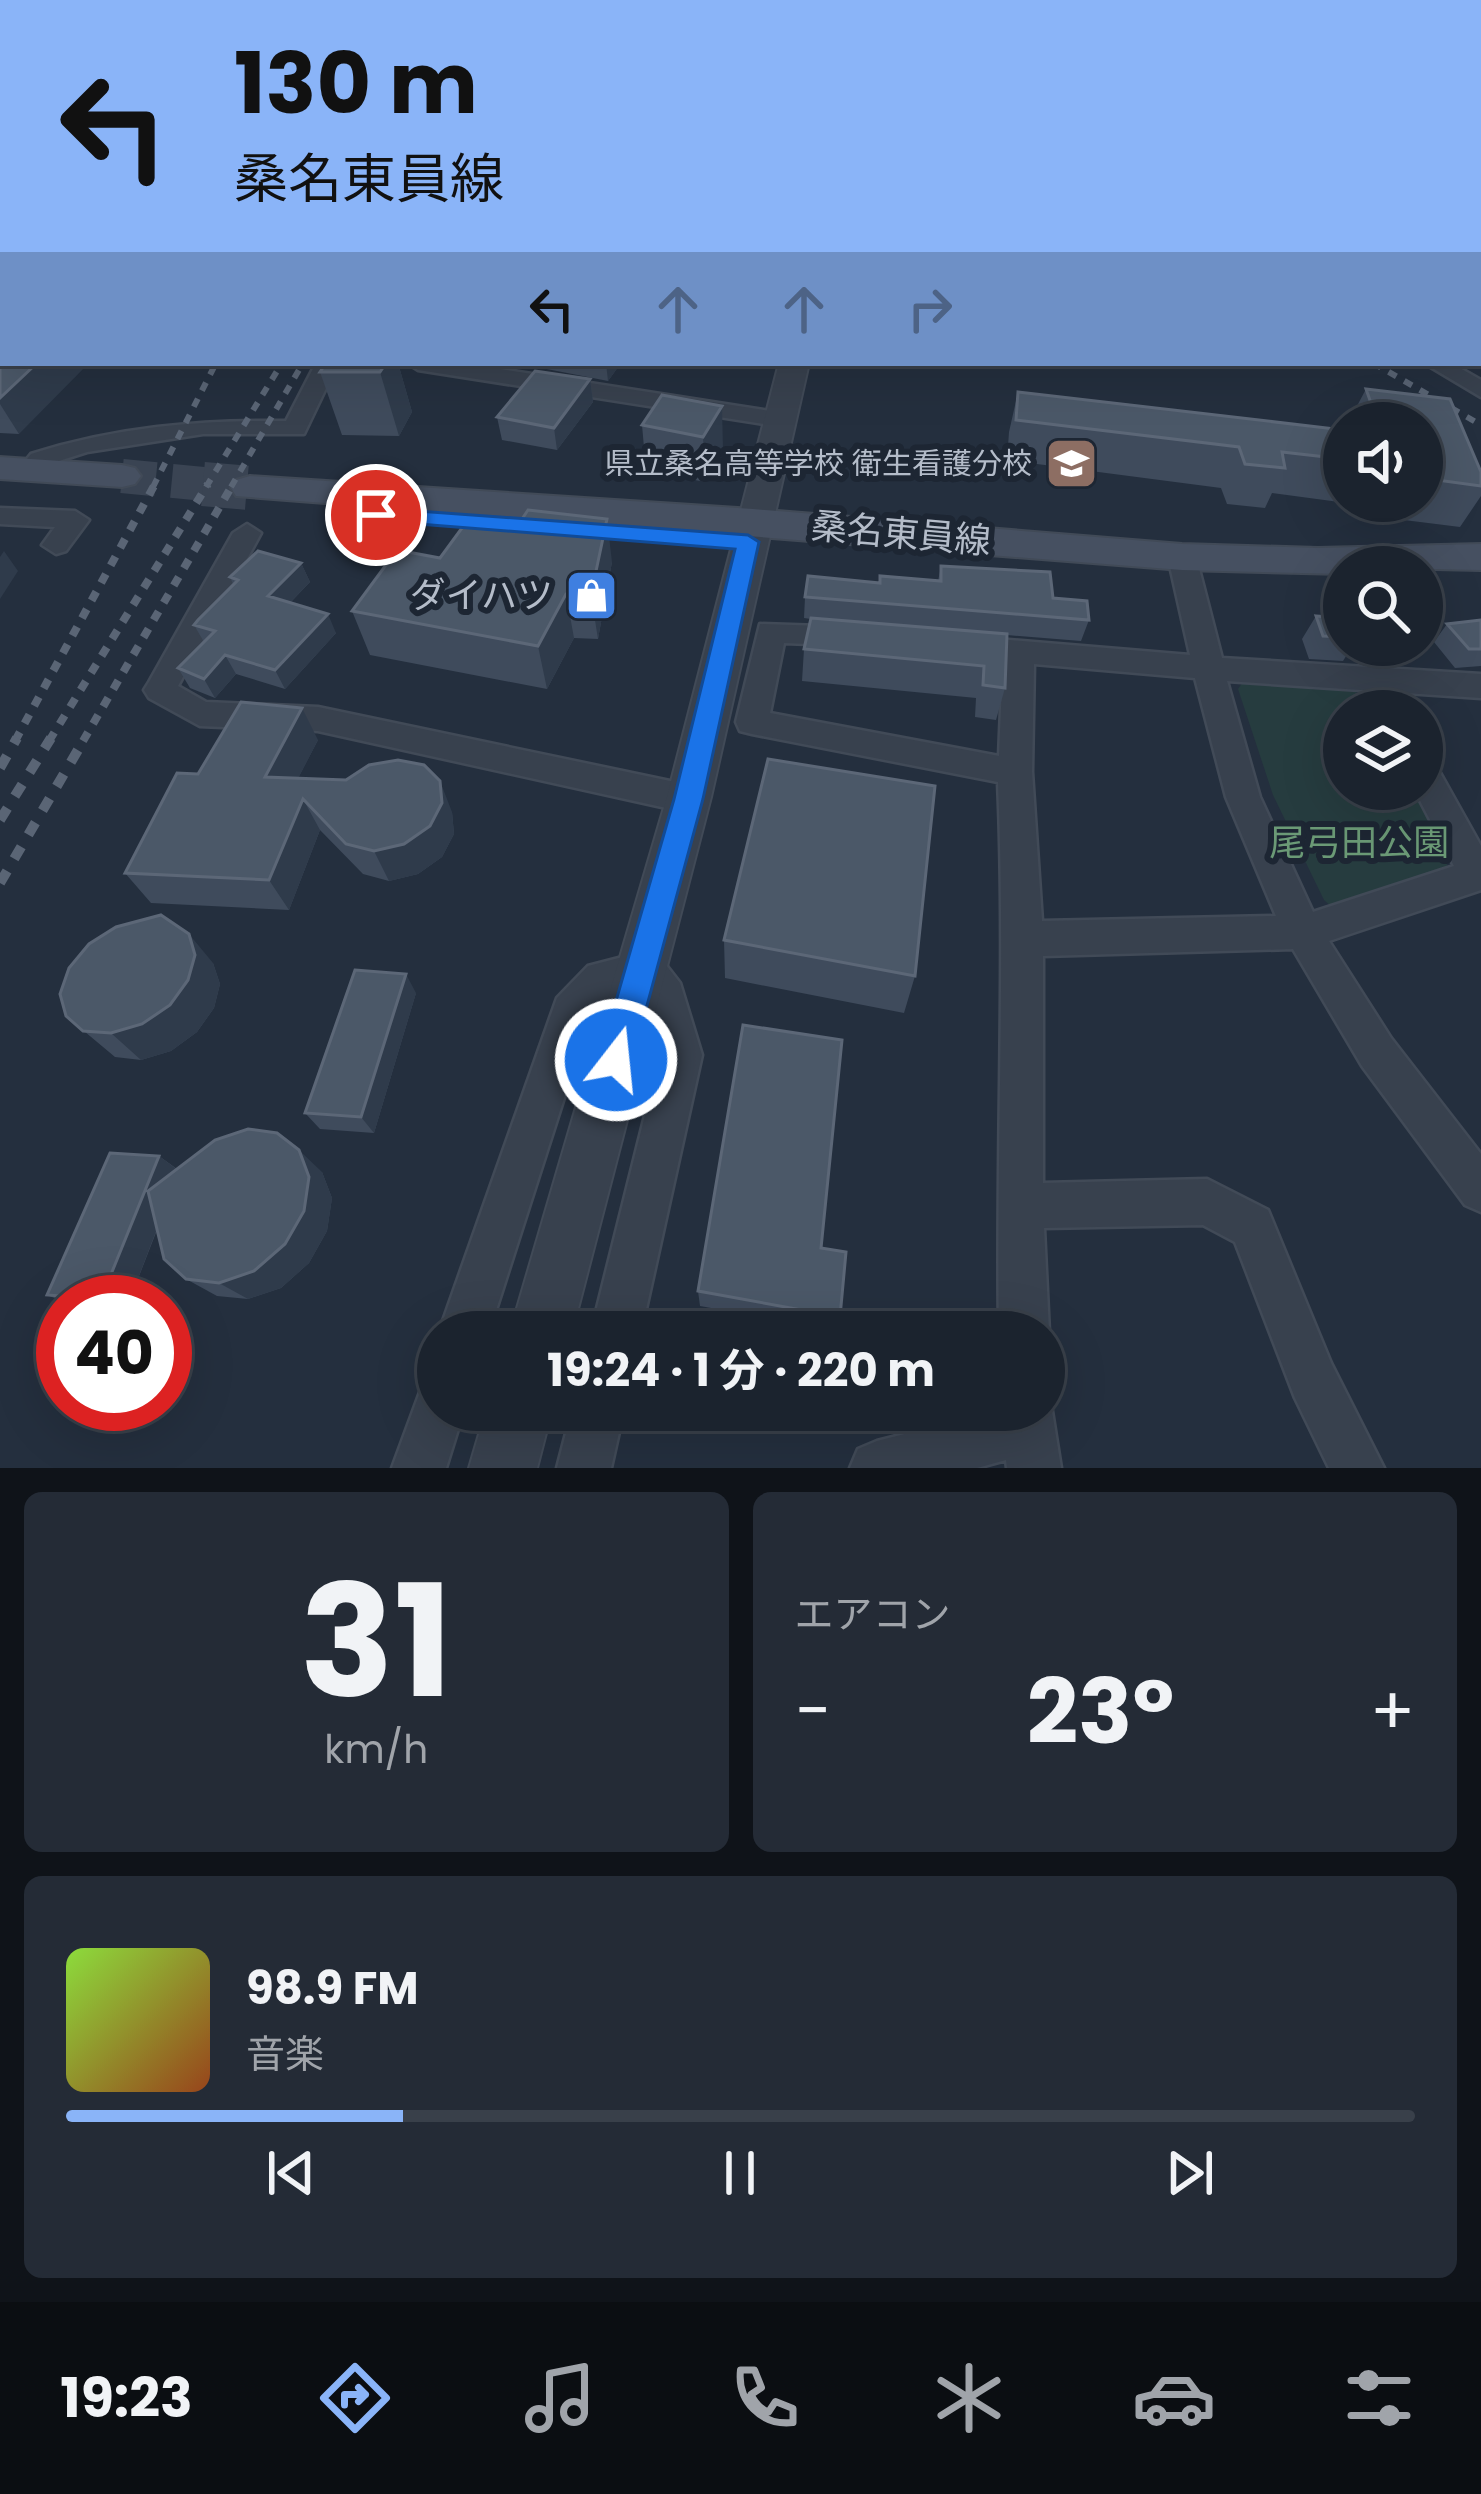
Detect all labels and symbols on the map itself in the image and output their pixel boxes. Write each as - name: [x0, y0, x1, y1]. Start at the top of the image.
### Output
- school or university icon: 県立桑名高等学校 衛生看護分校: [1043, 436, 1099, 492]
- place label: 県立桑名高等学校 衛生看護分校: [604, 442, 1032, 485]
- pin: [325, 464, 427, 566]
- street label: 桑名東員線: [809, 500, 993, 567]
- shop icon: ダイハツ: [564, 567, 620, 623]
- place label: ダイハツ: [410, 570, 553, 621]
- park label: 尾弓田公園: [1269, 817, 1449, 868]
- position arrow: [553, 997, 679, 1123]
- speed limit sign: 40: [36, 1275, 192, 1431]

